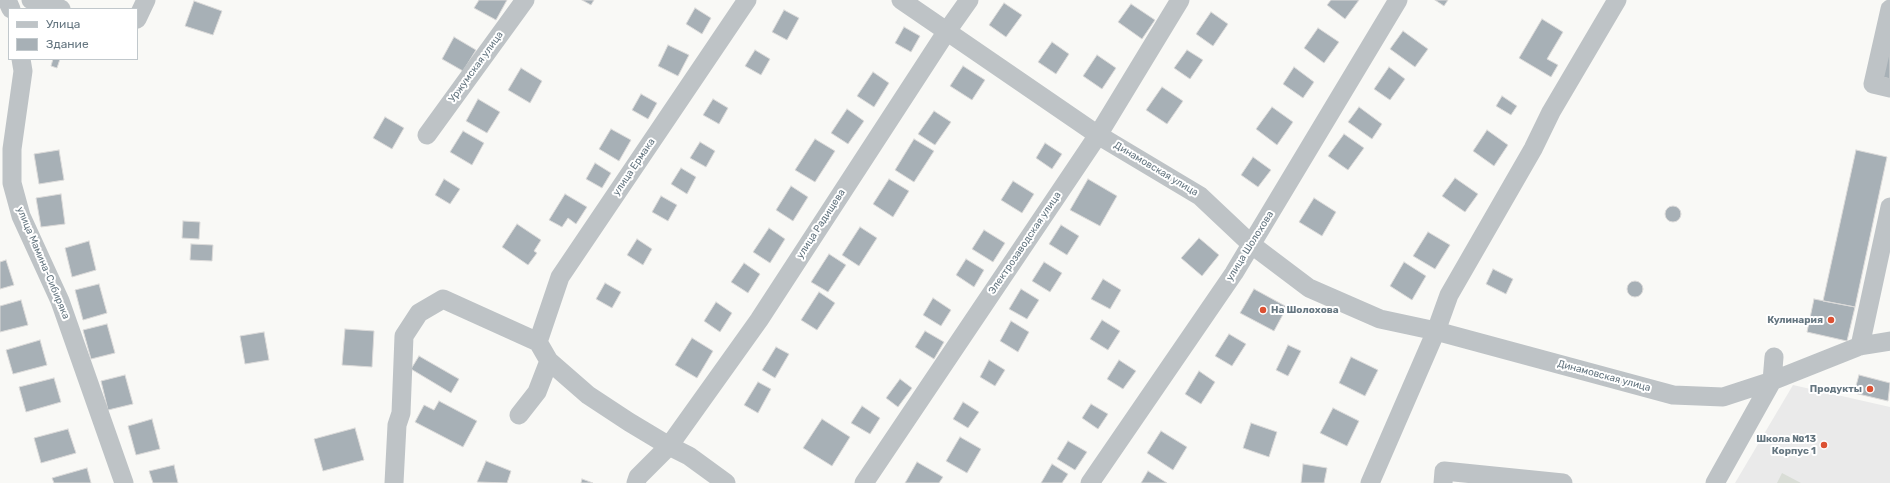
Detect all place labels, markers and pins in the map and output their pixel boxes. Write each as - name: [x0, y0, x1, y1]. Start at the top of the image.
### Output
- place label: На Шолохова: [1271, 304, 1339, 316]
- marker: На Шолохова: [1258, 305, 1268, 315]
- place label: Кулинария: [1767, 314, 1823, 326]
- marker: Кулинария: [1826, 315, 1836, 325]
- place label: Продукты: [1810, 383, 1862, 395]
- marker: Продукты: [1865, 384, 1875, 394]
- place label: Школа №13 Корпус 1: [1756, 433, 1816, 456]
- marker: Школа №13 Корпус 1: [1819, 440, 1829, 450]

